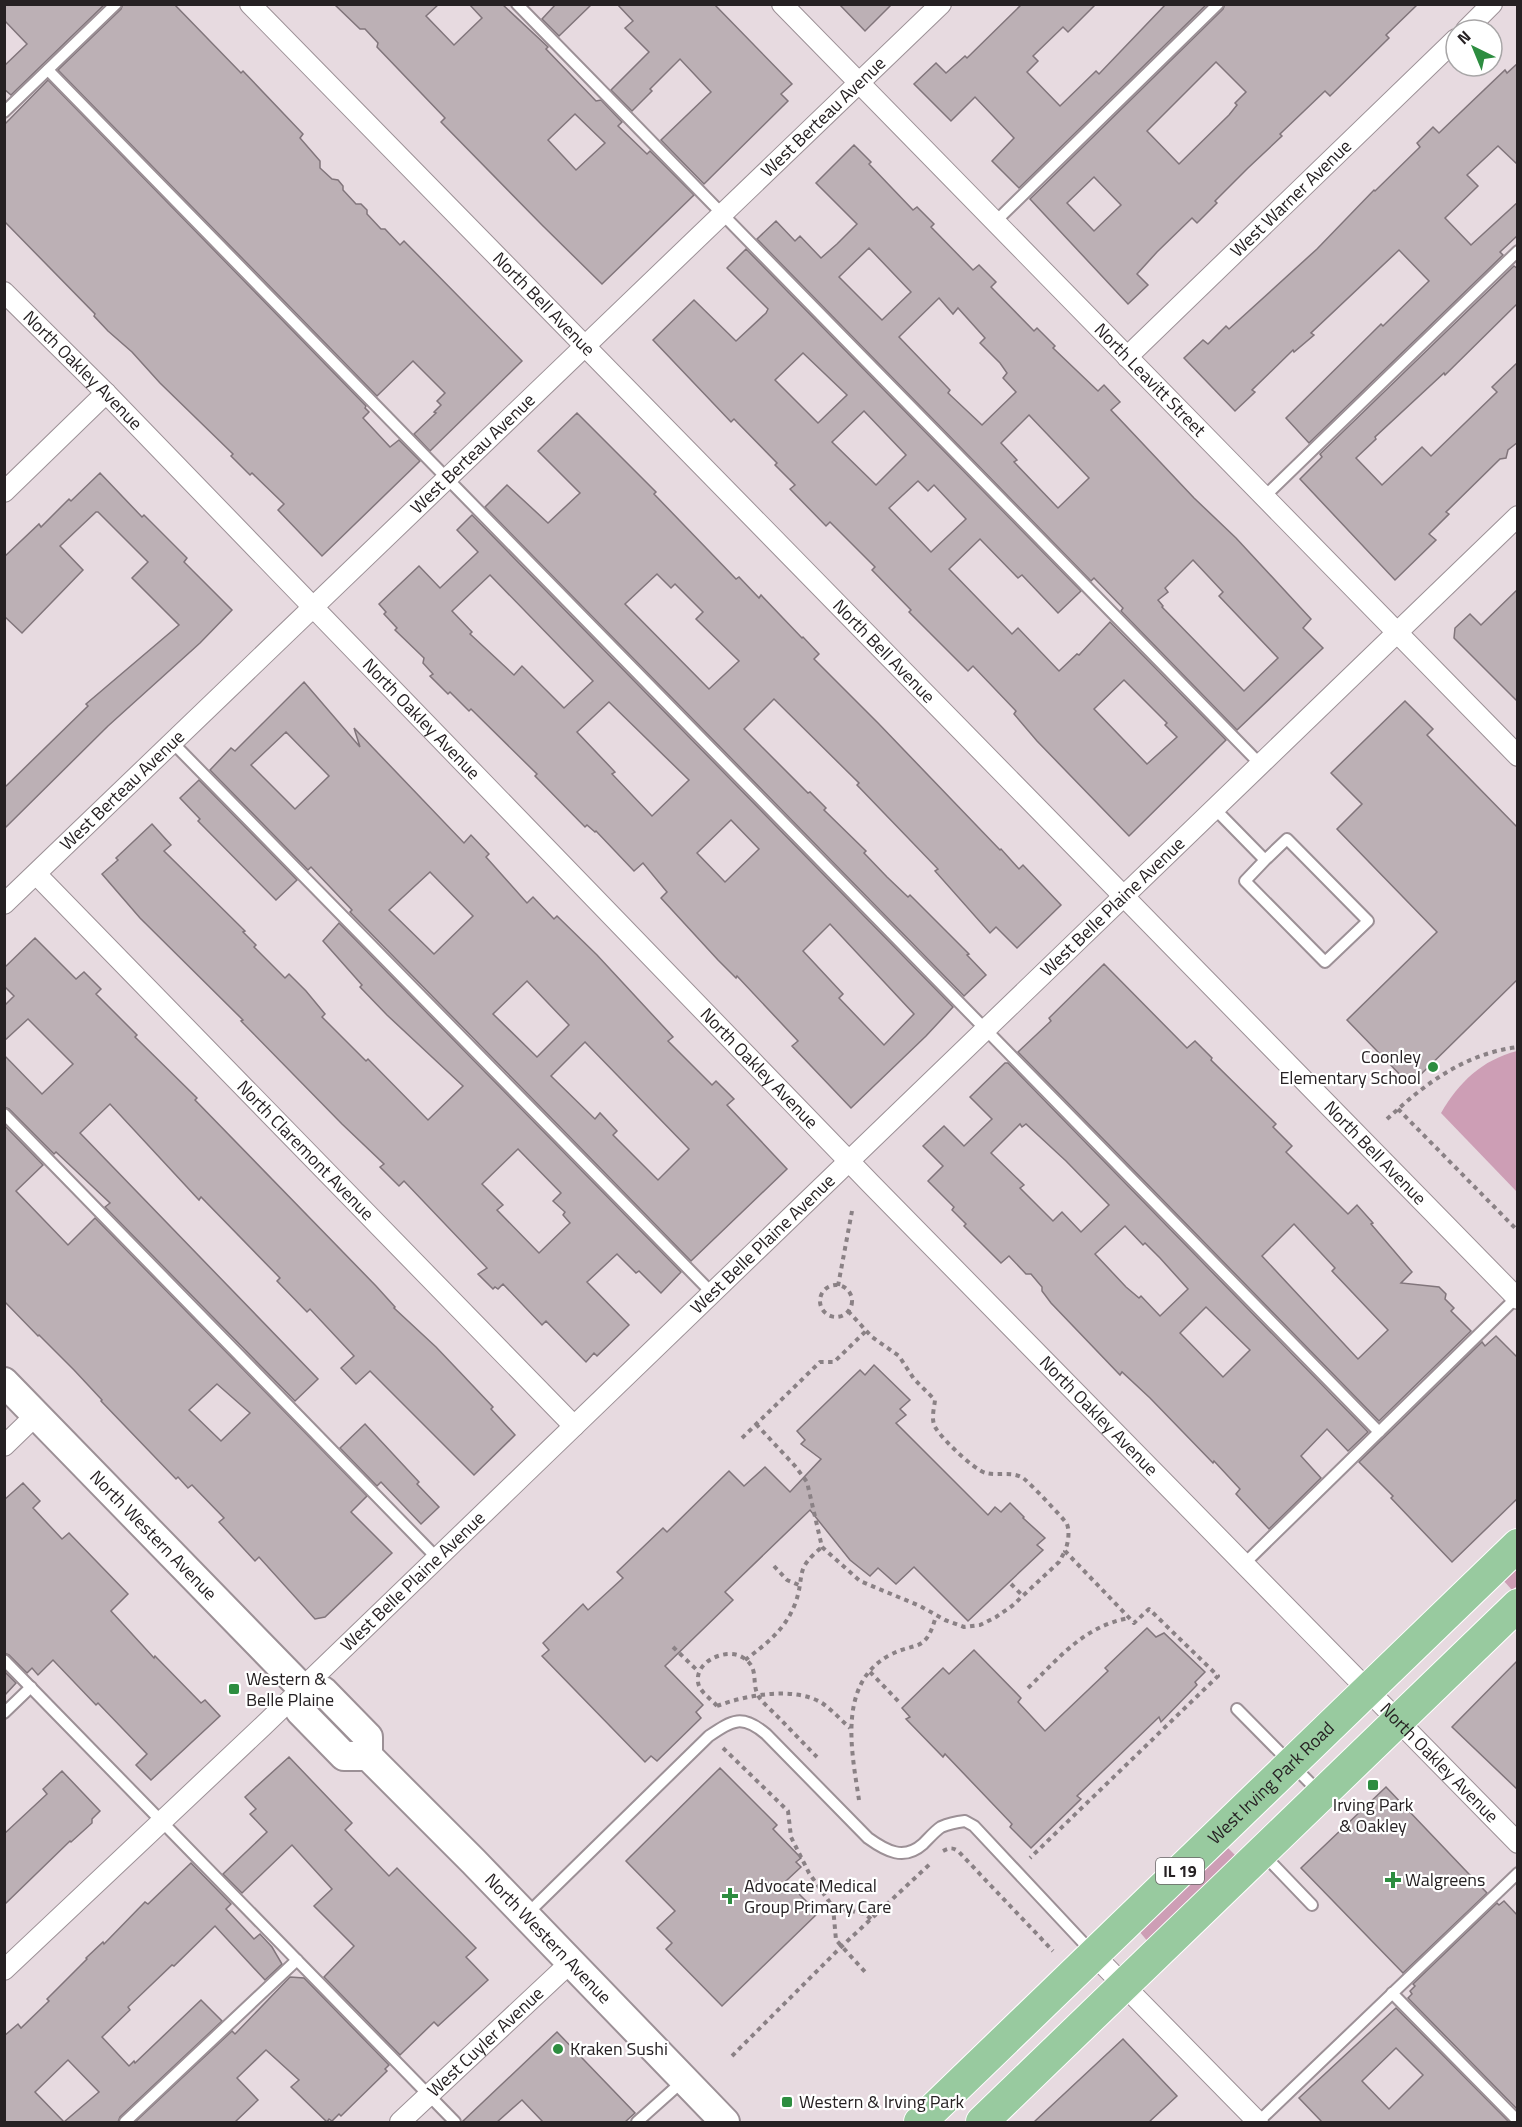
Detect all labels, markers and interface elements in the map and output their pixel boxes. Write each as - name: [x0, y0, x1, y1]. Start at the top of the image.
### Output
- north arrow: [1444, 18, 1504, 78]
- text: N: [1452, 24, 1476, 50]
- street label: West Berteau Avenue: [754, 50, 891, 183]
- street label: West Warner Avenue: [1224, 133, 1357, 263]
- street label: North Bell Avenue: [487, 245, 602, 362]
- street label: North Oakley Avenue: [17, 304, 149, 436]
- street label: North Leavitt Street: [1088, 316, 1213, 443]
- street label: West Berteau Avenue: [404, 387, 541, 520]
- street label: North Bell Avenue: [827, 593, 942, 709]
- street label: North Oakley Avenue: [356, 652, 487, 785]
- street label: West Berteau Avenue: [53, 723, 190, 857]
- street label: West Belle Plaine Avenue: [1034, 830, 1191, 983]
- street label: North Oakley Avenue: [694, 1001, 825, 1135]
- place label: Coonley Elementary School: [1279, 1043, 1421, 1091]
- marker: Coonley Elementary School: [1426, 1060, 1440, 1074]
- street label: North Claremont Avenue: [231, 1074, 381, 1226]
- street label: North Bell Avenue: [1318, 1094, 1433, 1211]
- street label: West Belle Plaine Avenue: [684, 1168, 841, 1320]
- street label: North Oakley Avenue: [1034, 1349, 1165, 1482]
- street label: North Western Avenue: [84, 1464, 224, 1606]
- street label: West Belle Plaine Avenue: [334, 1505, 491, 1657]
- place label: Western & Belle Plaine: [246, 1665, 334, 1713]
- marker: Western & Belle Plaine: [227, 1682, 241, 1696]
- street label: North Oakley Avenue: [1374, 1696, 1505, 1829]
- street label: West Irving Park Road: [1201, 1715, 1340, 1850]
- marker: Irving Park & Oakley: [1366, 1778, 1380, 1792]
- place label: Irving Park & Oakley: [1333, 1791, 1414, 1839]
- road number: IL 19: [1156, 1858, 1204, 1884]
- place label: Walgreens: [1405, 1866, 1485, 1893]
- street label: North Western Avenue: [479, 1867, 618, 2010]
- place label: Advocate Medical Group Primary Care: [744, 1872, 891, 1920]
- marker: Walgreens: [1386, 1873, 1400, 1887]
- marker: Advocate Medical Group Primary Care: [721, 1887, 739, 1905]
- street label: West Cuyler Avenue: [421, 1980, 549, 2103]
- place label: Kraken Sushi: [570, 2035, 668, 2062]
- marker: Kraken Sushi: [551, 2042, 565, 2056]
- place label: Western & Irving Park: [799, 2088, 965, 2115]
- marker: Western & Irving Park: [780, 2095, 794, 2109]

